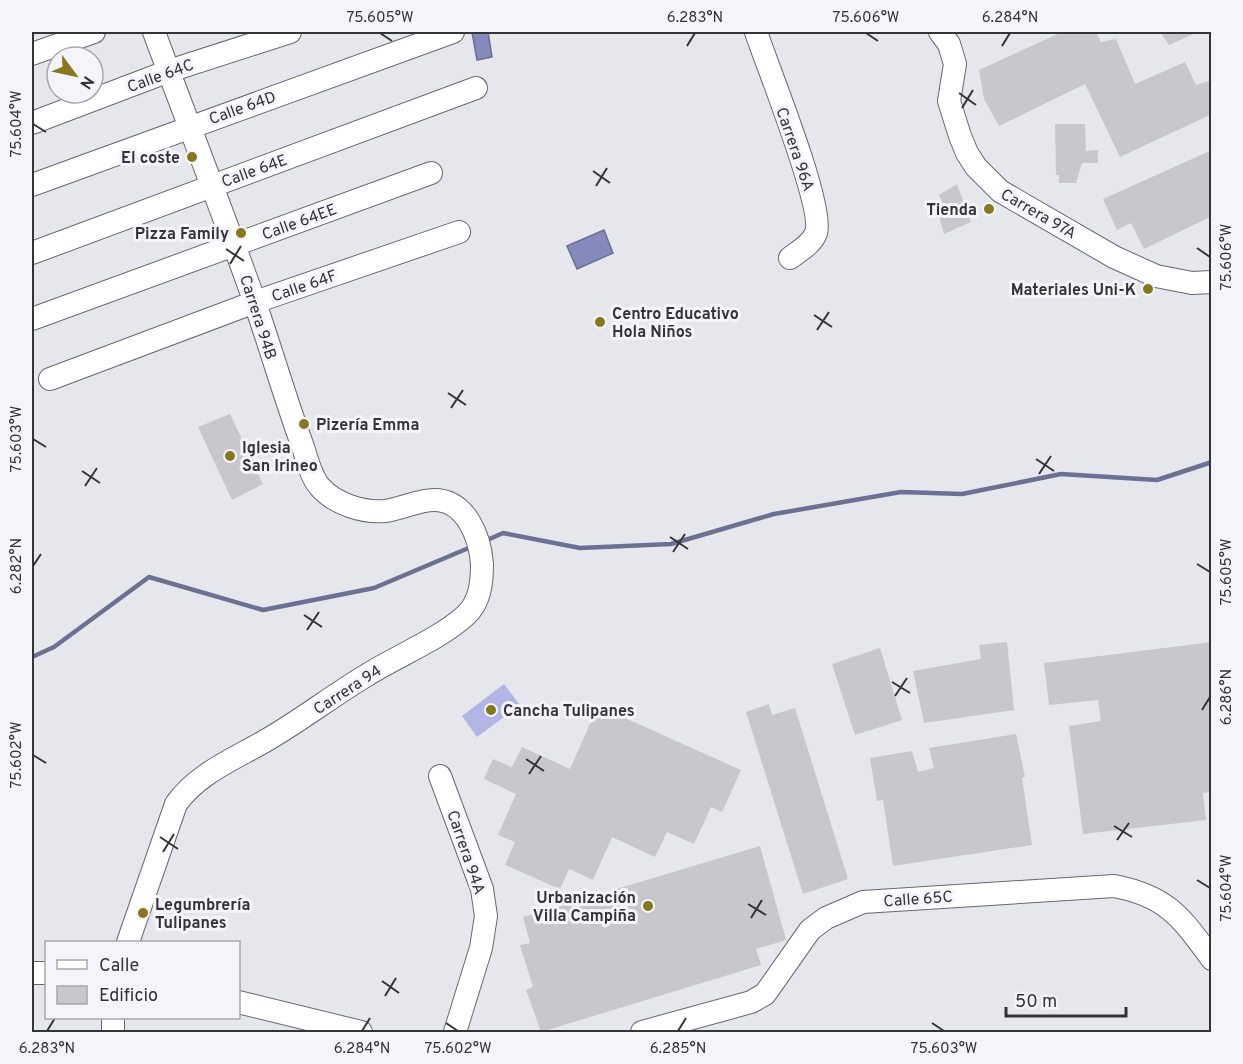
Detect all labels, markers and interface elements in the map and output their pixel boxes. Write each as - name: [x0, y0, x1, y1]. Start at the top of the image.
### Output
- text: 75.605°W: [346, 9, 414, 28]
- text: 6.283°N: [667, 9, 723, 28]
- text: 75.606°W: [833, 9, 899, 28]
- text: 6.284°N: [982, 9, 1038, 28]
- north arrow: [45, 45, 105, 105]
- street label: Calle 64C: [125, 56, 197, 98]
- text: N: [74, 72, 97, 92]
- street label: Calle 64D: [206, 88, 279, 130]
- text: 75.604°W: [8, 90, 27, 158]
- street label: Carrera 96A: [770, 105, 818, 194]
- place label: El coste: [121, 149, 180, 169]
- marker: El coste: [185, 150, 199, 164]
- street label: Calle 64E: [219, 151, 290, 193]
- street label: Carrera 97A: [997, 185, 1080, 245]
- street label: Calle 64EE: [260, 200, 340, 246]
- place label: Tienda: [926, 201, 977, 221]
- marker: Tienda: [982, 202, 996, 216]
- text: 75.606°W: [1218, 224, 1237, 290]
- place label: Pizza Family: [135, 225, 229, 245]
- marker: Pizza Family: [234, 226, 248, 240]
- street label: Calle 64F: [269, 266, 340, 307]
- street label: Carrera 94B: [234, 273, 280, 362]
- place label: Materiales Uni-K: [1011, 281, 1136, 301]
- marker: Materiales Uni-K: [1141, 282, 1155, 296]
- place label: Centro Educativo Hola Niños: [612, 305, 739, 343]
- marker: Centro Educativo Hola Niños: [593, 315, 607, 329]
- text: 75.603°W: [8, 406, 27, 472]
- place label: Pizería Emma: [316, 416, 419, 436]
- marker: Pizería Emma: [297, 417, 311, 431]
- place label: Iglesia San Irineo: [242, 439, 318, 477]
- marker: Iglesia San Irineo: [223, 449, 237, 463]
- text: 6.282°N: [8, 538, 27, 594]
- text: 75.605°W: [1218, 538, 1237, 606]
- street label: Carrera 94: [310, 661, 386, 720]
- text: 6.286°N: [1218, 669, 1237, 725]
- place label: Cancha Tulipanes: [503, 702, 635, 722]
- marker: Cancha Tulipanes: [484, 703, 498, 717]
- text: 75.602°W: [8, 721, 27, 789]
- street label: Carrera 94A: [441, 808, 489, 898]
- text: 75.604°W: [1218, 854, 1237, 922]
- street label: Calle 65C: [883, 888, 953, 912]
- place label: Urbanización Villa Campiña: [533, 889, 636, 927]
- place label: Legumbrería Tulipanes: [155, 896, 250, 934]
- marker: Urbanización Villa Campiña: [641, 899, 655, 913]
- marker: Legumbrería Tulipanes: [136, 906, 150, 920]
- legend: [45, 941, 240, 1019]
- text: Calle: [99, 955, 139, 978]
- scale bar: [1006, 980, 1126, 1018]
- text: Edificio: [99, 985, 158, 1008]
- text: 50 m: [1015, 991, 1057, 1014]
- text: 6.283°N: [19, 1040, 75, 1059]
- text: 6.284°N: [334, 1040, 390, 1059]
- text: 75.602°W: [424, 1040, 492, 1059]
- text: 6.285°N: [650, 1040, 706, 1059]
- text: 75.603°W: [911, 1040, 977, 1059]

